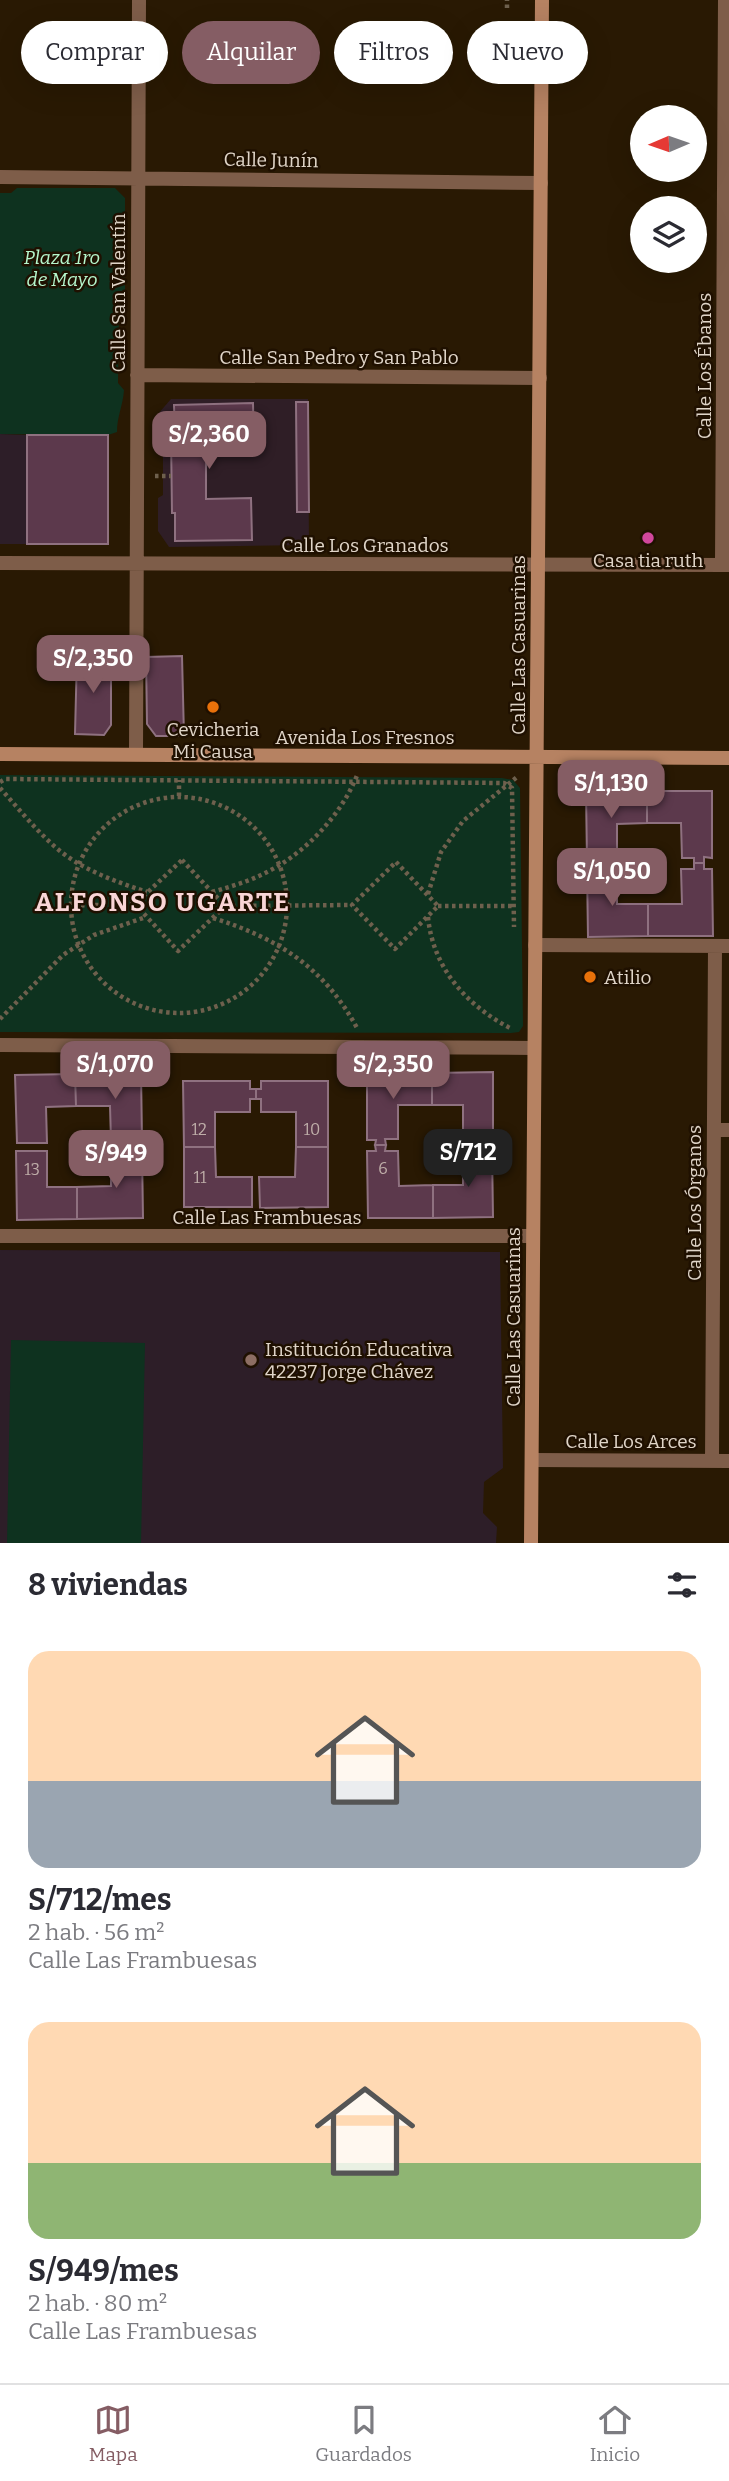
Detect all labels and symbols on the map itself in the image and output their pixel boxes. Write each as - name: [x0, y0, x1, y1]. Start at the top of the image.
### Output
- north arrow: [630, 105, 707, 182]
- street label: Calle Junín: [223, 148, 319, 172]
- street label: Calle San Valentín: [107, 214, 130, 373]
- park label: Plaza 1ro de Mayo: [24, 246, 100, 291]
- street label: Calle Los Ébanos: [693, 293, 716, 439]
- street label: Calle San Pedro y San Pablo: [219, 346, 459, 369]
- pin: S/2,360: [144, 412, 274, 471]
- marker: Casa tia ruth: [640, 530, 656, 546]
- street label: Calle Los Granados: [281, 534, 449, 557]
- place label: Casa tia ruth: [593, 549, 703, 572]
- street label: Calle Las Casuarinas: [507, 555, 530, 735]
- pin: S/2,350: [28, 636, 158, 695]
- marker: Cevicheria Mi Causa: [205, 699, 221, 715]
- place label: Cevicheria Mi Causa: [167, 718, 260, 763]
- street label: Avenida Los Fresnos: [275, 726, 455, 749]
- pin: S/1,130: [546, 760, 676, 820]
- pin: S/1,050: [547, 848, 677, 908]
- district label: ALFONSO UGARTE: [35, 887, 291, 918]
- place label: Atilio: [604, 966, 652, 989]
- marker: Atilio: [582, 969, 598, 985]
- pin: S/1,070: [50, 1042, 180, 1101]
- pin: S/2,350: [328, 1042, 458, 1101]
- house number: 12: [191, 1120, 207, 1139]
- house number: 10: [304, 1120, 320, 1139]
- street label: Calle Los Órganos: [683, 1125, 706, 1281]
- pin: S/949: [67, 1130, 165, 1190]
- pin: S/712: [419, 1130, 517, 1189]
- house number: 6: [378, 1159, 388, 1178]
- house number: 13: [24, 1160, 40, 1179]
- house number: 11: [194, 1168, 207, 1187]
- street label: Calle Las Frambuesas: [172, 1206, 362, 1229]
- street label: Calle Las Casuarinas: [502, 1227, 525, 1407]
- place label: Institución Educativa 42237 Jorge Chávez: [265, 1338, 453, 1383]
- marker: Institución Educativa 42237 Jorge Chávez: [243, 1352, 259, 1368]
- street label: Calle Los Arces: [565, 1430, 697, 1453]

